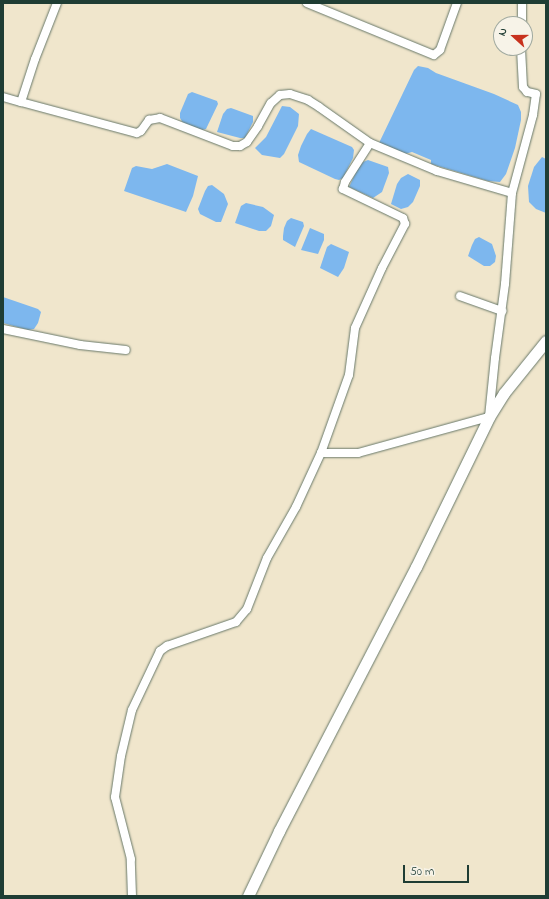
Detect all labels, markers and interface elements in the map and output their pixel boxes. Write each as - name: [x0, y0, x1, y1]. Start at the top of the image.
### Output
- north arrow: [493, 16, 533, 56]
- text: N: [494, 26, 512, 38]
- scale bar: [405, 857, 471, 883]
- text: 50 m: [410, 863, 434, 881]

